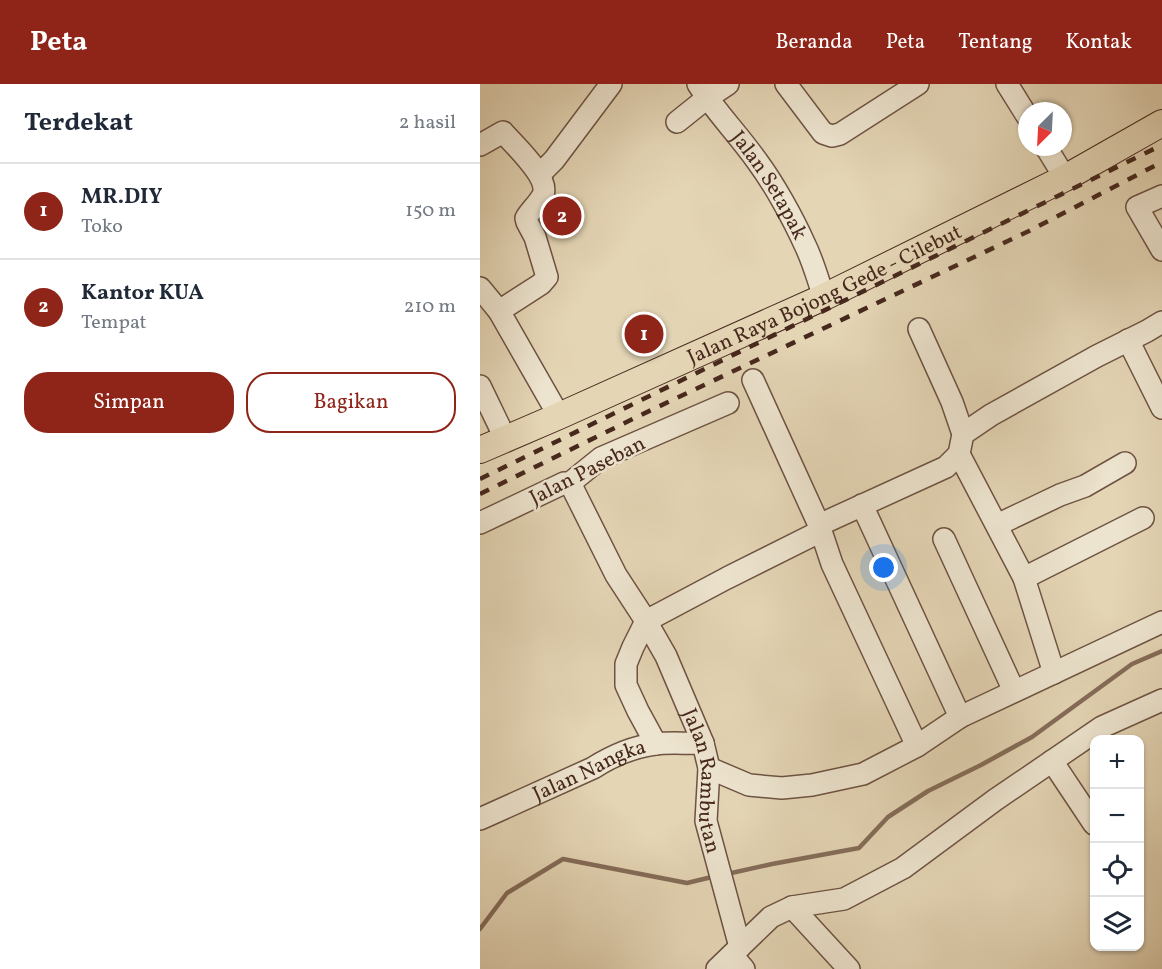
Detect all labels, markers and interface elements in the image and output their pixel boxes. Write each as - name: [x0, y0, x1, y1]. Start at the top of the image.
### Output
- text: Peta: [30, 23, 87, 62]
- text: Beranda: [775, 28, 853, 57]
- text: Peta: [886, 28, 925, 57]
- text: Tentang: [958, 28, 1033, 57]
- text: Kontak: [1066, 28, 1132, 57]
- north arrow: [1018, 102, 1072, 156]
- text: Terdekat: [24, 105, 133, 141]
- text: 2 hasil: [399, 109, 456, 137]
- street label: Jalan Setapak: [723, 125, 814, 246]
- text: MR.DIY: [81, 182, 162, 213]
- pin: 2: [542, 194, 581, 238]
- text: 1: [39, 197, 48, 225]
- text: 150 m: [405, 197, 456, 225]
- text: Toko: [81, 213, 123, 241]
- street label: Jalan Raya Bojong Gede - Cilebut: [683, 218, 967, 373]
- text: Kantor KUA: [81, 278, 204, 309]
- text: 2: [38, 293, 49, 321]
- text: 210 m: [404, 293, 456, 321]
- text: Tempat: [81, 309, 147, 337]
- pin: 1: [624, 312, 664, 356]
- button: Simpan: [24, 372, 234, 433]
- button: Bagikan: [246, 372, 456, 433]
- street label: Jalan Paseban: [525, 430, 651, 513]
- your location: [869, 553, 898, 582]
- street label: Jalan Rambutan: [674, 704, 727, 857]
- street label: Jalan Nangka: [528, 733, 649, 809]
- map controls: [1090, 735, 1144, 951]
- button: +: [1090, 735, 1144, 789]
- button: −: [1090, 789, 1144, 843]
- button: locate: [1090, 843, 1144, 897]
- button: layers: [1090, 897, 1144, 951]

